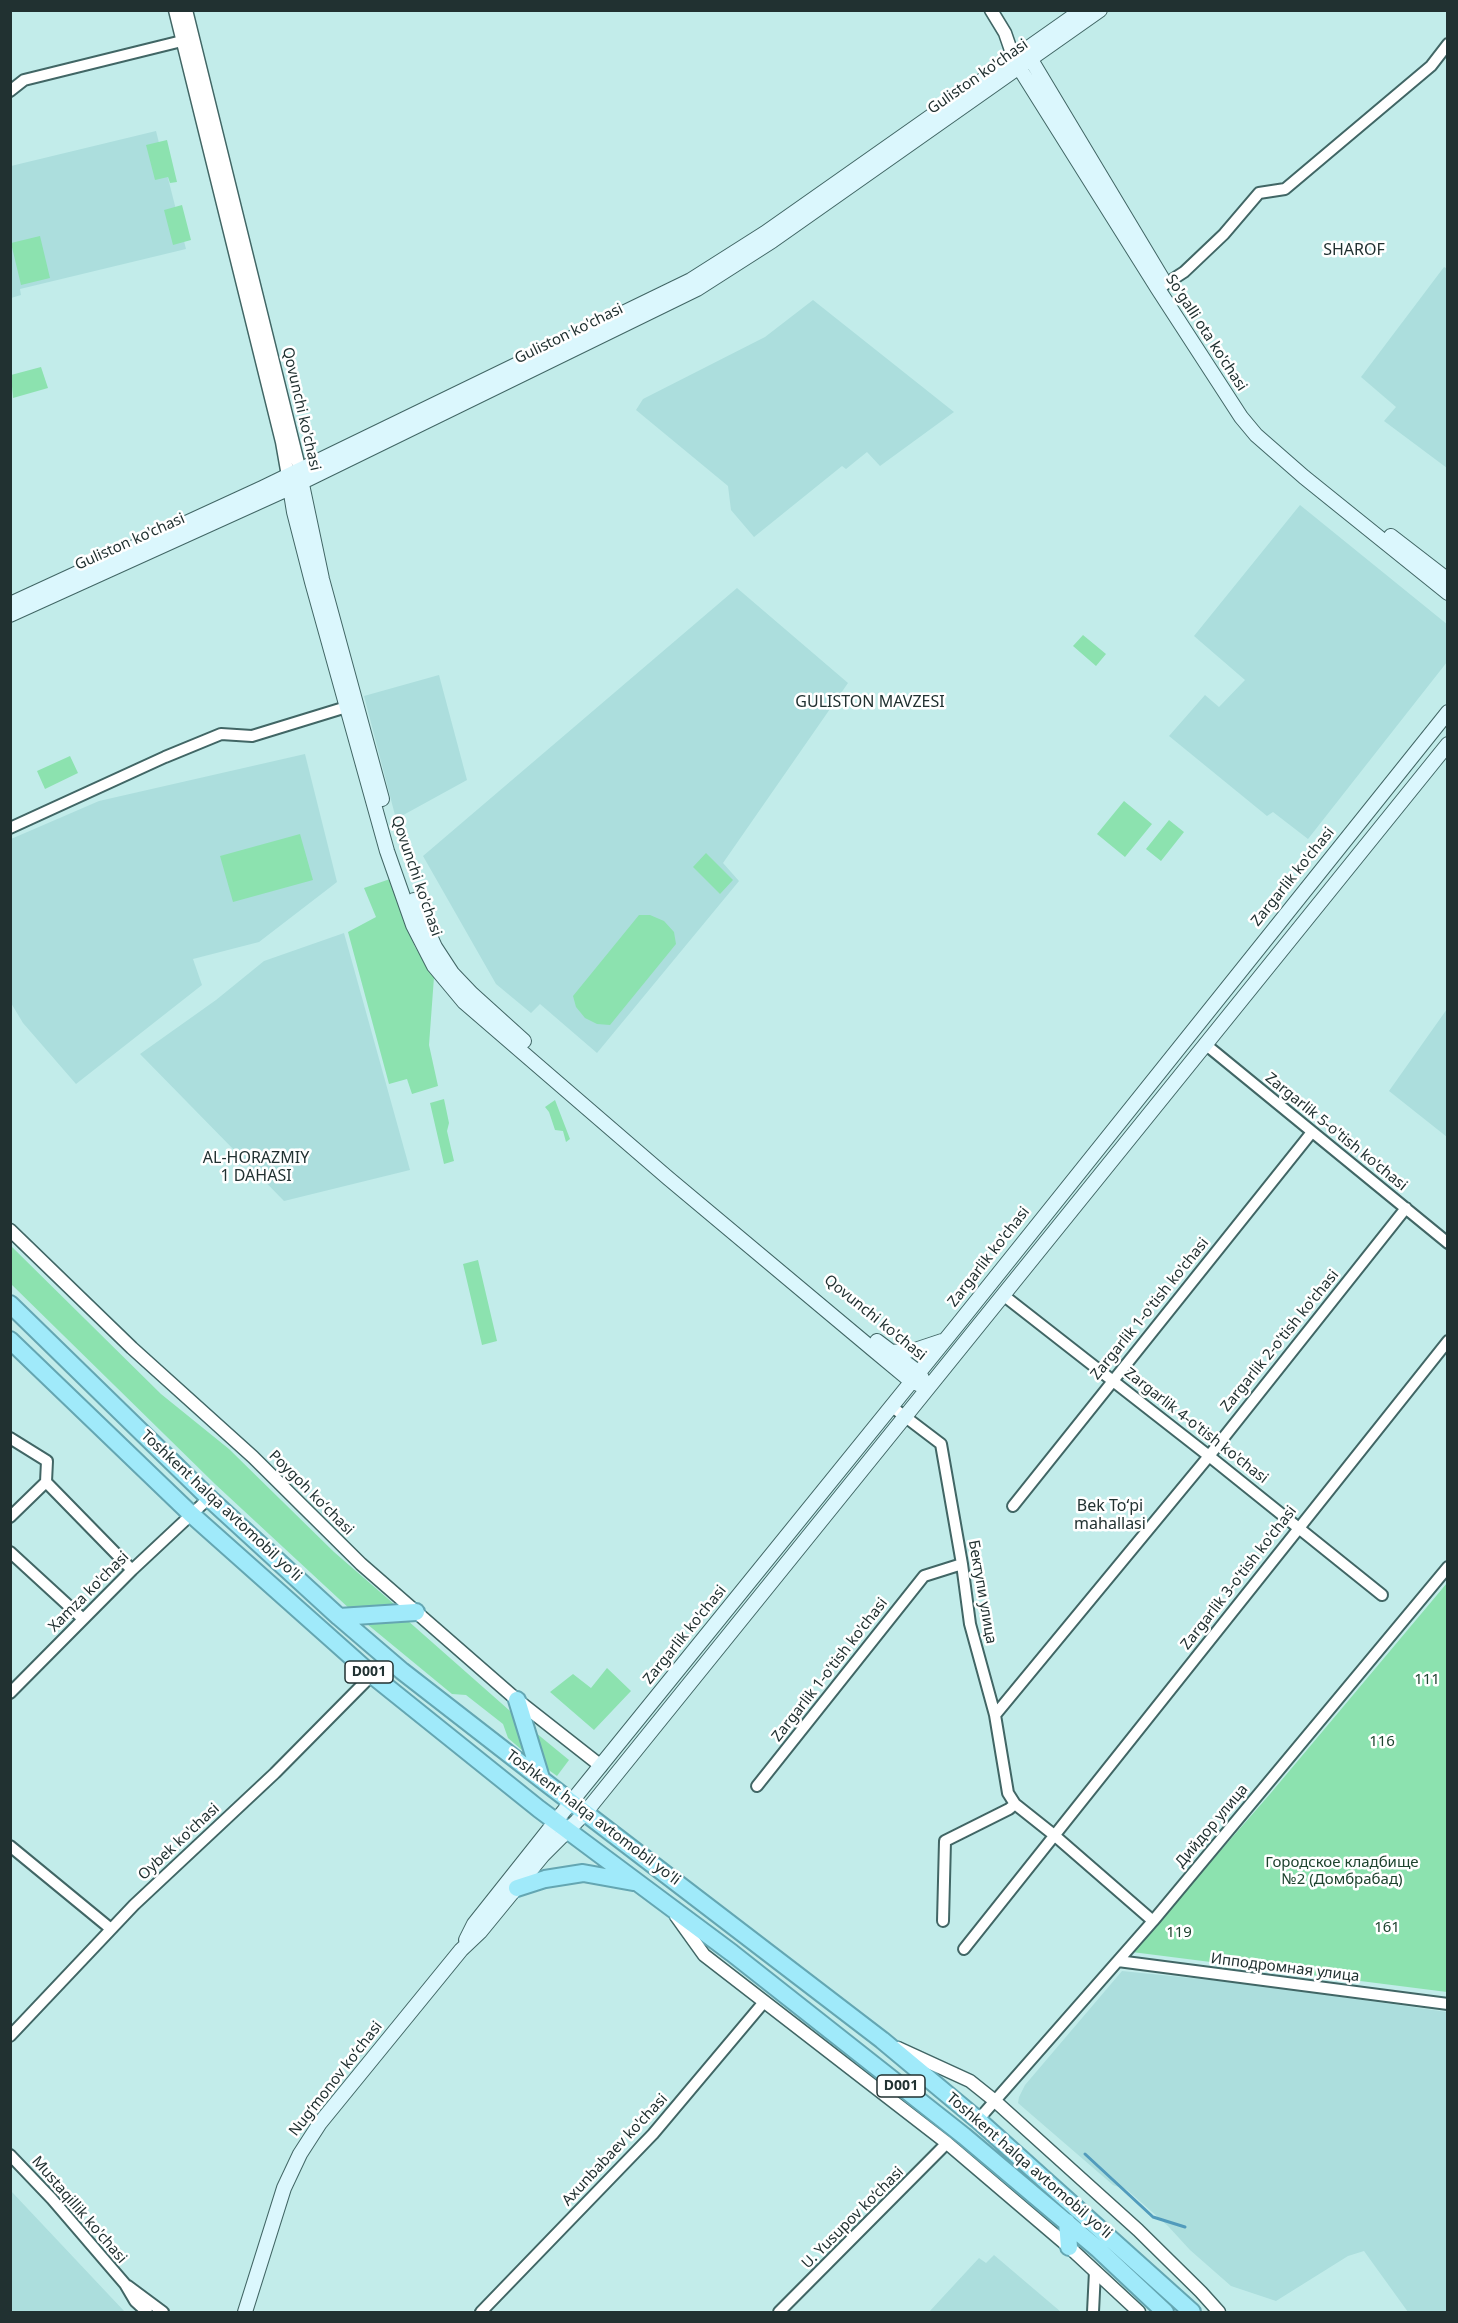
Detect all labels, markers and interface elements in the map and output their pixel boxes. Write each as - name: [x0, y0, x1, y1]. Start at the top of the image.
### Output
- street label: Guliston ko'chasi: [924, 36, 1032, 118]
- district label: SHAROF: [1319, 240, 1389, 260]
- street label: So'galli ota ko'chasi: [1162, 271, 1250, 395]
- street label: Guliston ko'chasi: [512, 300, 626, 368]
- street label: Qovunchi ko'chasi: [278, 345, 324, 473]
- street label: Guliston ko'chasi: [72, 510, 188, 574]
- district label: GULISTON MAVZESI: [783, 692, 957, 712]
- street label: Qovunchi ko'chasi: [387, 813, 445, 939]
- street label: Zargarlik ko'chasi: [1248, 824, 1338, 930]
- street label: Zargarlik 5-o'tish ko'chasi: [1261, 1069, 1411, 1195]
- district label: AL-HORAZMIY 1 DAHASI: [195, 1148, 317, 1186]
- street label: Zargarlik ko'chasi: [944, 1203, 1034, 1311]
- street label: Zargarlik 1-o'tish ko'chasi: [1087, 1234, 1213, 1384]
- street label: Zargarlik 2-o'tish ko'chasi: [1217, 1266, 1343, 1416]
- street label: Qovunchi ko'chasi: [820, 1271, 930, 1365]
- street label: Zargarlik 4-o'tish ko'chasi: [1121, 1364, 1271, 1488]
- street label: Toshkent halqa avtomobil yo'li: [137, 1427, 305, 1585]
- street label: Poygoh koʻchasi: [265, 1447, 357, 1539]
- district label: Bek Toʻpi mahallasi: [1067, 1496, 1153, 1534]
- street label: Zargarlik 3-o'tish ko'chasi: [1177, 1503, 1301, 1653]
- street label: Бектупи улица: [964, 1539, 1000, 1645]
- street label: Xamza ko'chasi: [45, 1548, 133, 1636]
- street label: Zargarlik ko'chasi: [640, 1582, 730, 1688]
- street label: Zargarlik 1-o'tish ko'chasi: [768, 1595, 892, 1745]
- road number: D001: [345, 1661, 393, 1683]
- park label: 111: [1414, 1671, 1440, 1689]
- park label: 116: [1369, 1733, 1395, 1751]
- street label: Toshkent halqa avtomobil yo'li: [502, 1747, 684, 1889]
- street label: Дийдор улица: [1172, 1781, 1252, 1871]
- street label: Oybek ko'chasi: [135, 1800, 223, 1884]
- park label: Городское кладбище №2 (Домбрабад): [1265, 1854, 1419, 1889]
- park label: 161: [1374, 1919, 1400, 1937]
- park label: 119: [1166, 1924, 1192, 1942]
- street label: Ипподромная улица: [1210, 1950, 1360, 1986]
- street label: Nugʻmonov koʻchasi: [286, 2018, 386, 2140]
- road number: D001: [877, 2075, 925, 2097]
- street label: Toshkent halqa avtomobil yo'li: [943, 2089, 1115, 2243]
- street label: Axunbabaev ko'chasi: [559, 2090, 671, 2210]
- street label: Mustaqillik ko'chasi: [28, 2153, 130, 2267]
- street label: U. Yusupov ko‘chasi: [798, 2163, 908, 2273]

